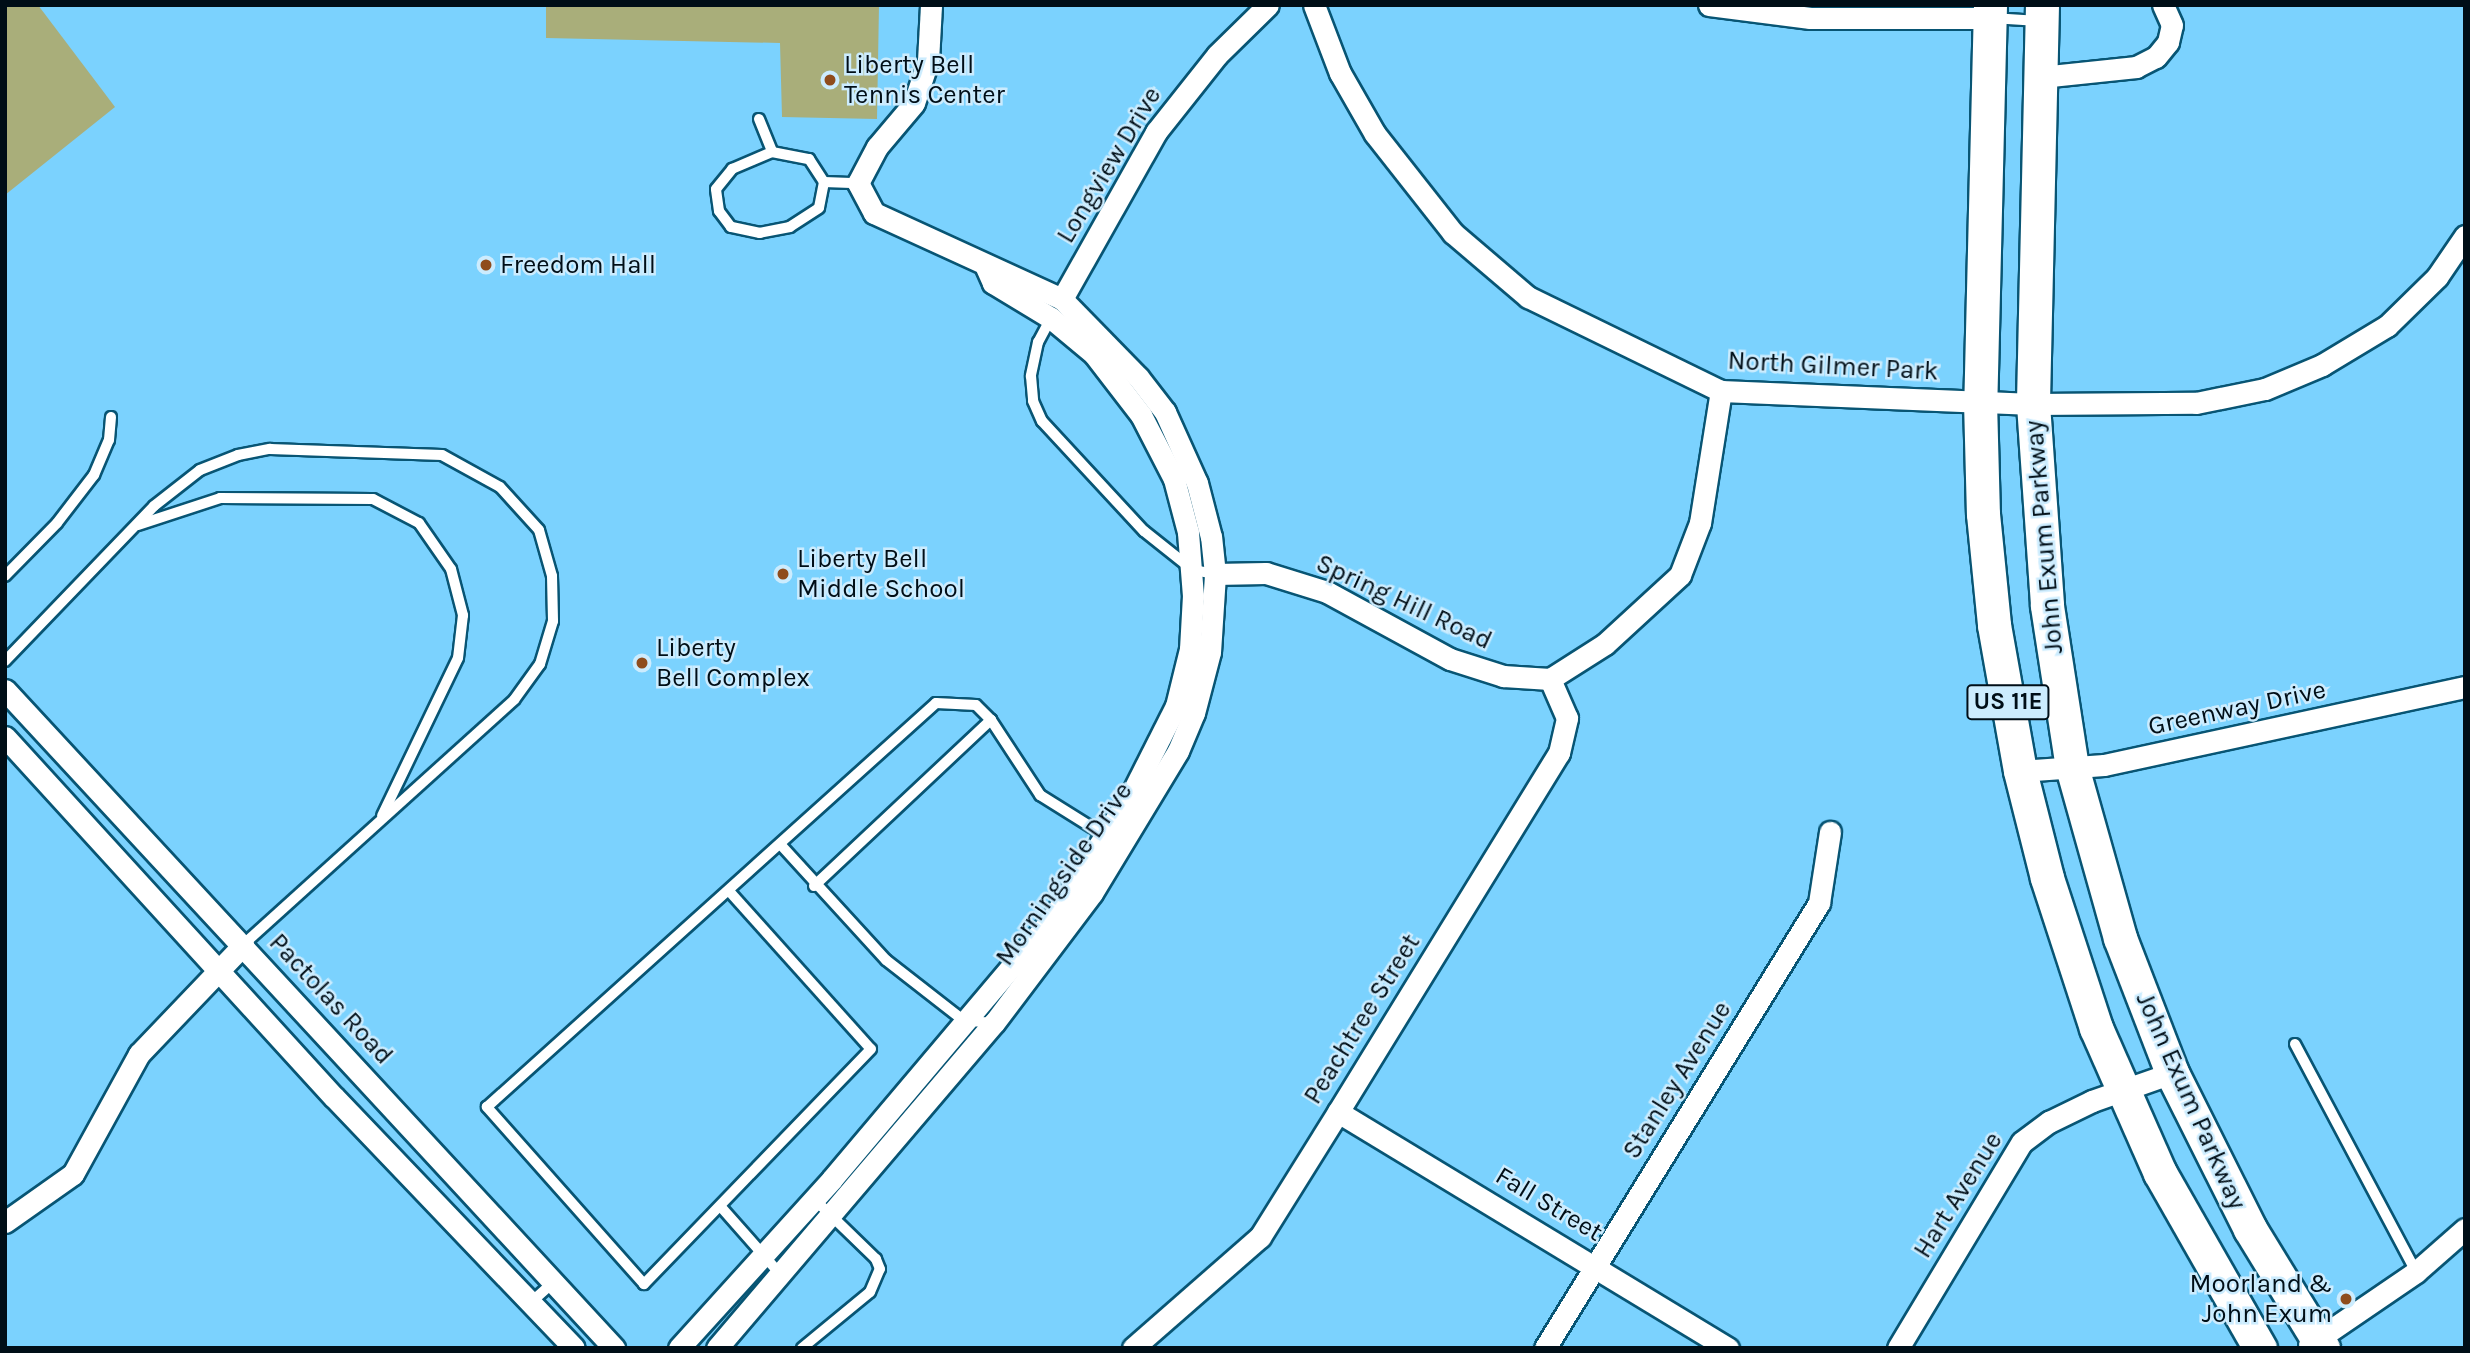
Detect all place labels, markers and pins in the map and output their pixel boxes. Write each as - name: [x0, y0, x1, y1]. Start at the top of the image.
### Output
- place label: Liberty Bell Tennis Center: [844, 49, 1005, 110]
- marker: Liberty Bell Tennis Center: [822, 72, 838, 88]
- place label: Freedom Hall: [500, 249, 656, 281]
- marker: Freedom Hall: [478, 257, 494, 273]
- place label: Liberty Bell Middle School: [797, 543, 965, 604]
- marker: Liberty Bell Middle School: [775, 566, 791, 582]
- place label: Liberty Bell Complex: [656, 632, 810, 694]
- marker: Liberty Bell Complex: [634, 655, 650, 671]
- place label: Moorland & John Exum: [2190, 1268, 2332, 1330]
- marker: Moorland & John Exum: [2338, 1291, 2354, 1307]

